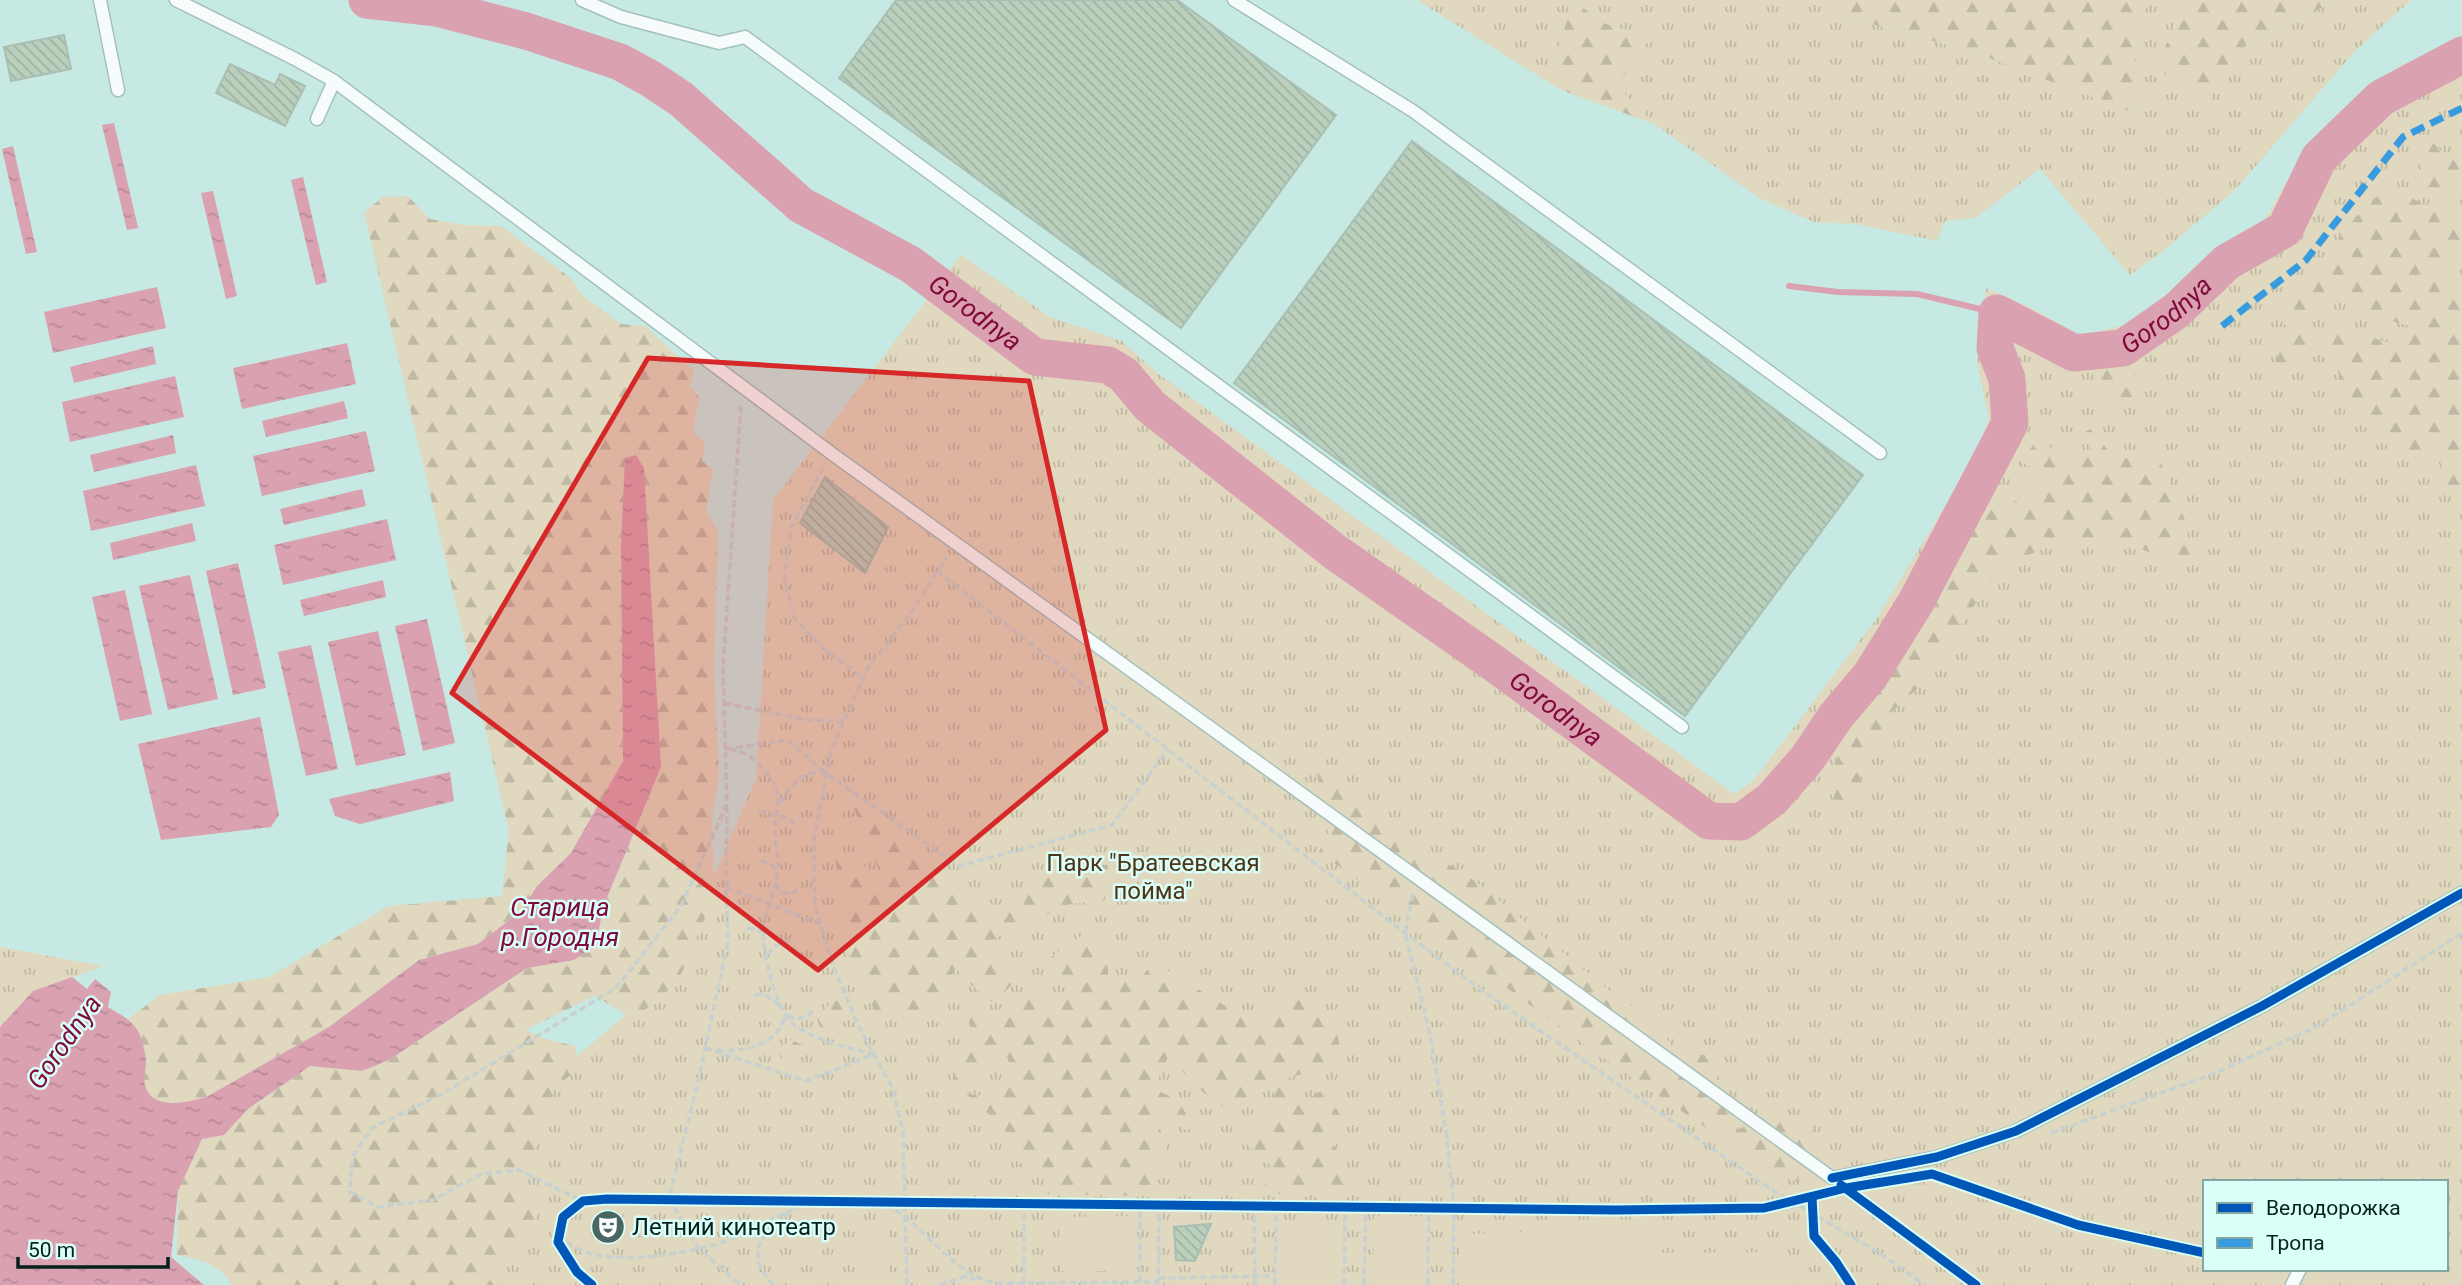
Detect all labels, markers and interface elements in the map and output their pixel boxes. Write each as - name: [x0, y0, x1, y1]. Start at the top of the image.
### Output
- water label: Gorodnya: [923, 268, 1027, 357]
- water label: Gorodnya: [2115, 270, 2218, 360]
- water label: Gorodnya: [1504, 665, 1608, 753]
- park label: Парк "Братеевская пойма": [1046, 849, 1260, 905]
- water label: Старица р.Городня: [500, 892, 619, 952]
- water label: Gorodnya: [21, 989, 107, 1095]
- legend: [2203, 1180, 2448, 1271]
- text: Велодорожка: [2266, 1196, 2401, 1220]
- theatre icon: Летний кинотеатр: [589, 1208, 627, 1246]
- place label: Летний кинотеатр: [632, 1213, 836, 1241]
- scale bar: [18, 1226, 168, 1270]
- text: Тропа: [2266, 1231, 2325, 1255]
- text: 50 m: [28, 1238, 75, 1262]

